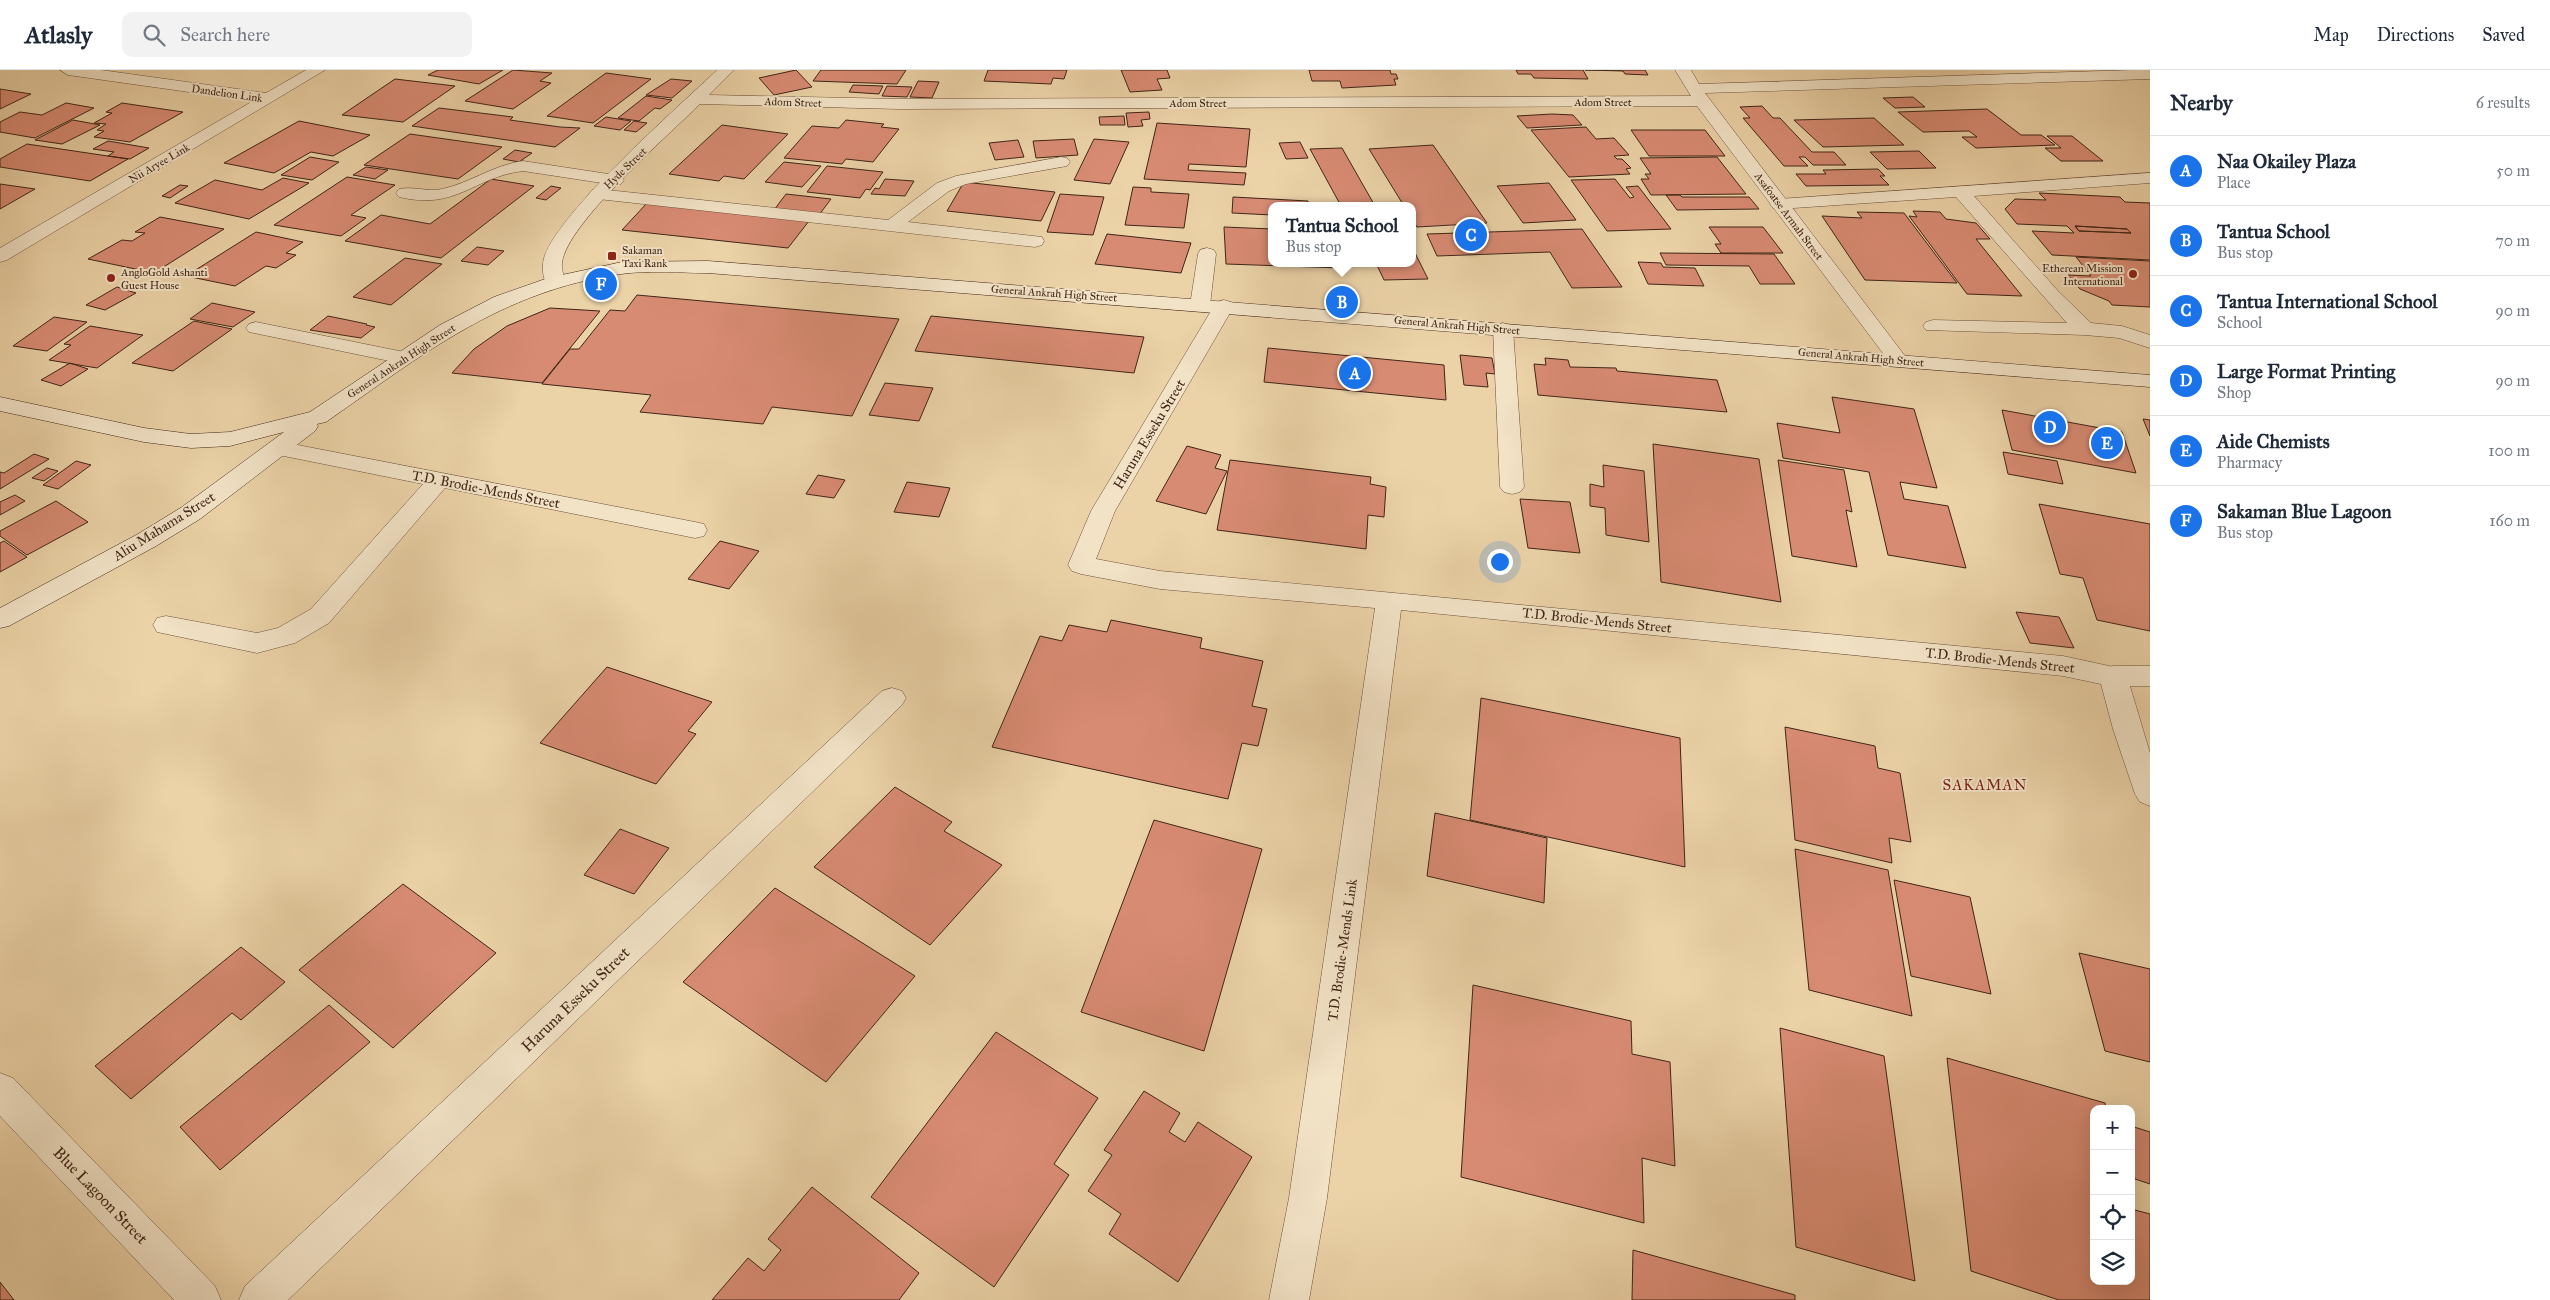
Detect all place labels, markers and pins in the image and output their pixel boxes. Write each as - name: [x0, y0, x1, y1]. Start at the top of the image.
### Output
- pin: C: [1455, 216, 1487, 254]
- place label: Sakaman Taxi Rank: [622, 244, 668, 270]
- marker: Sakaman Taxi Rank: [606, 250, 618, 262]
- place label: Etherean Mission International: [2042, 262, 2123, 288]
- pin: F: [585, 265, 617, 303]
- place label: AngloGold Ashanti Guest House: [120, 266, 208, 292]
- marker: Etherean Mission International: [2127, 268, 2139, 280]
- marker: AngloGold Ashanti Guest House: [105, 272, 117, 284]
- pin: B: [1326, 283, 1358, 321]
- pin: A: [1339, 354, 1371, 392]
- pin: D: [2034, 408, 2066, 446]
- pin: E: [2091, 424, 2123, 462]

